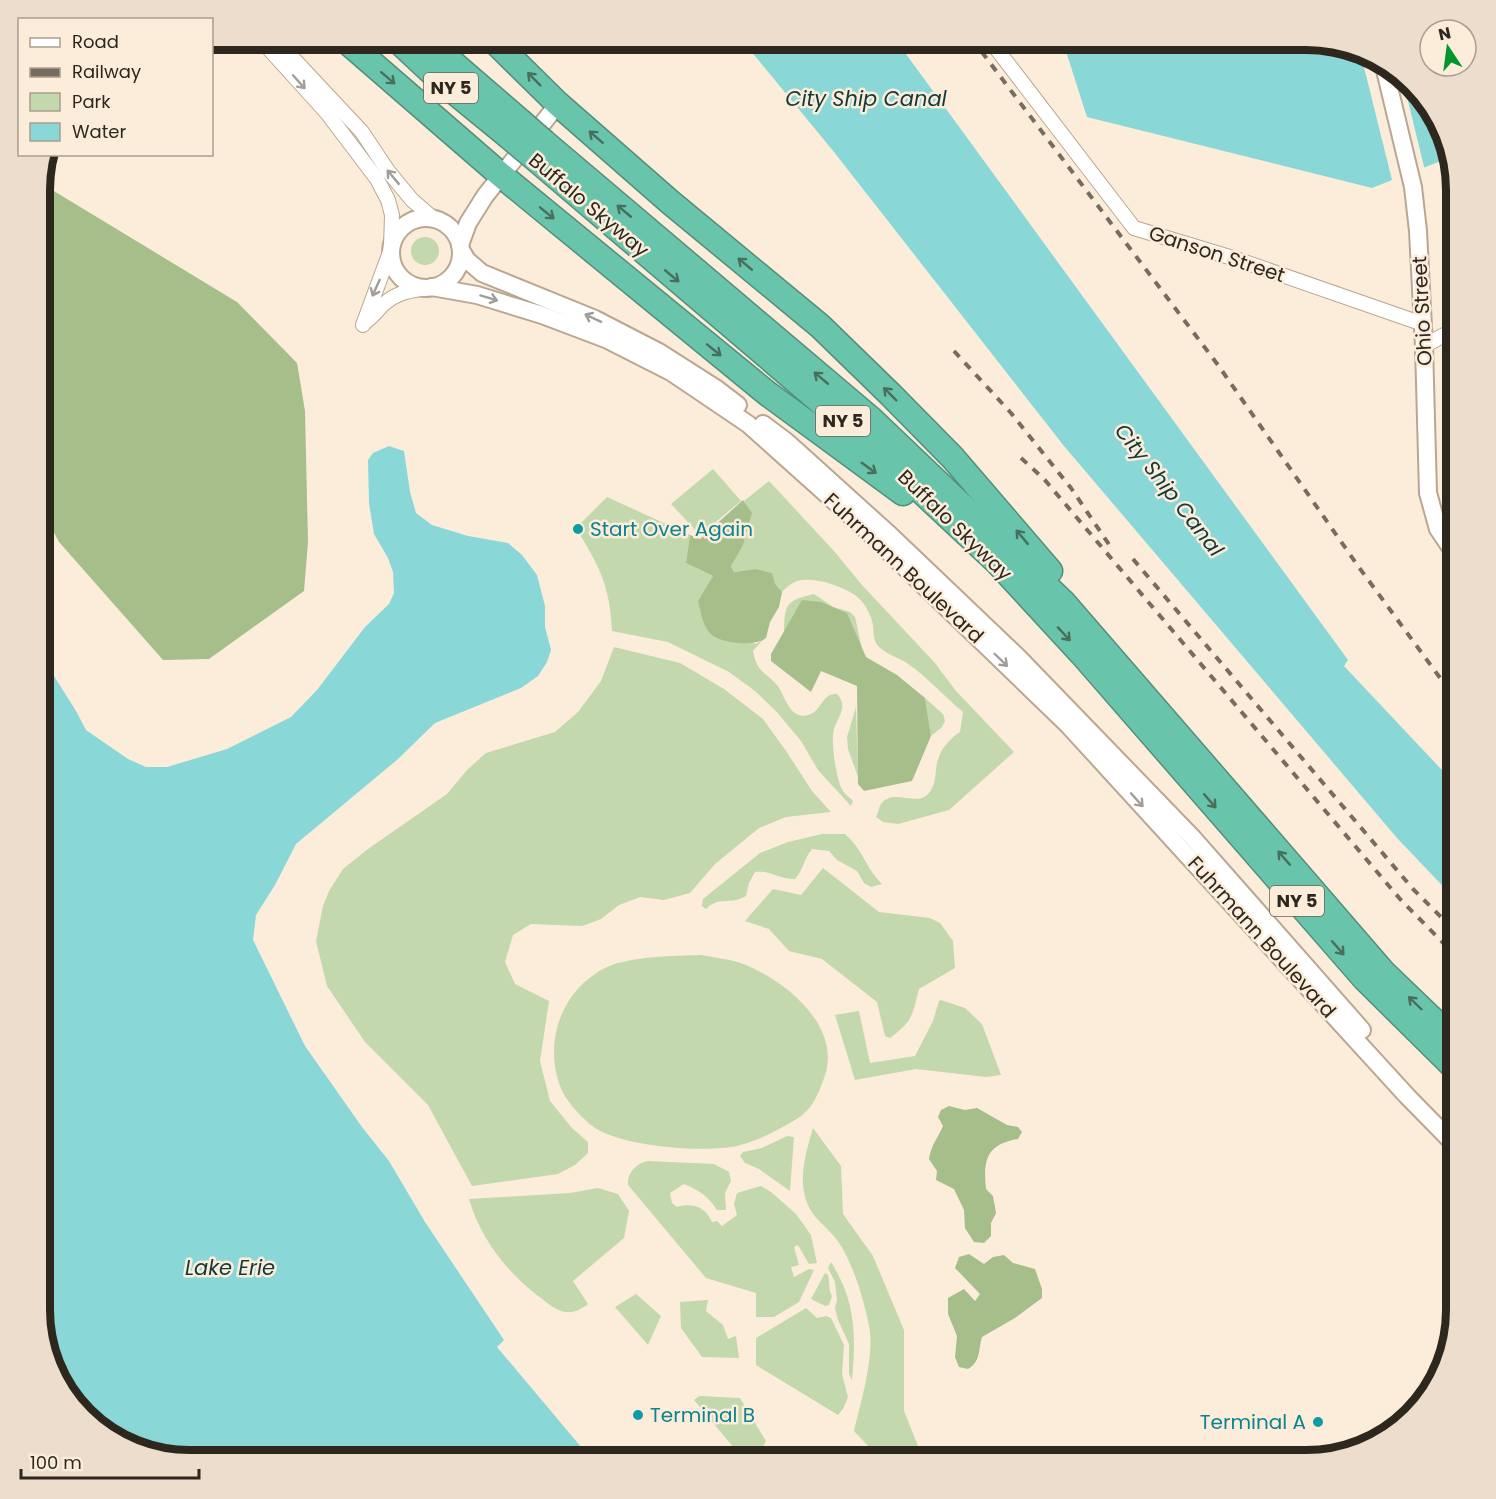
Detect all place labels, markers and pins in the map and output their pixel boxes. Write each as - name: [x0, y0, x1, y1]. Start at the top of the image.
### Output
- place label: Start Over Again: [590, 515, 753, 543]
- marker: Start Over Again: [571, 522, 585, 536]
- place label: Terminal B: [650, 1401, 755, 1429]
- marker: Terminal B: [631, 1408, 645, 1422]
- place label: Terminal A: [1200, 1408, 1306, 1436]
- marker: Terminal A: [1311, 1415, 1325, 1429]

